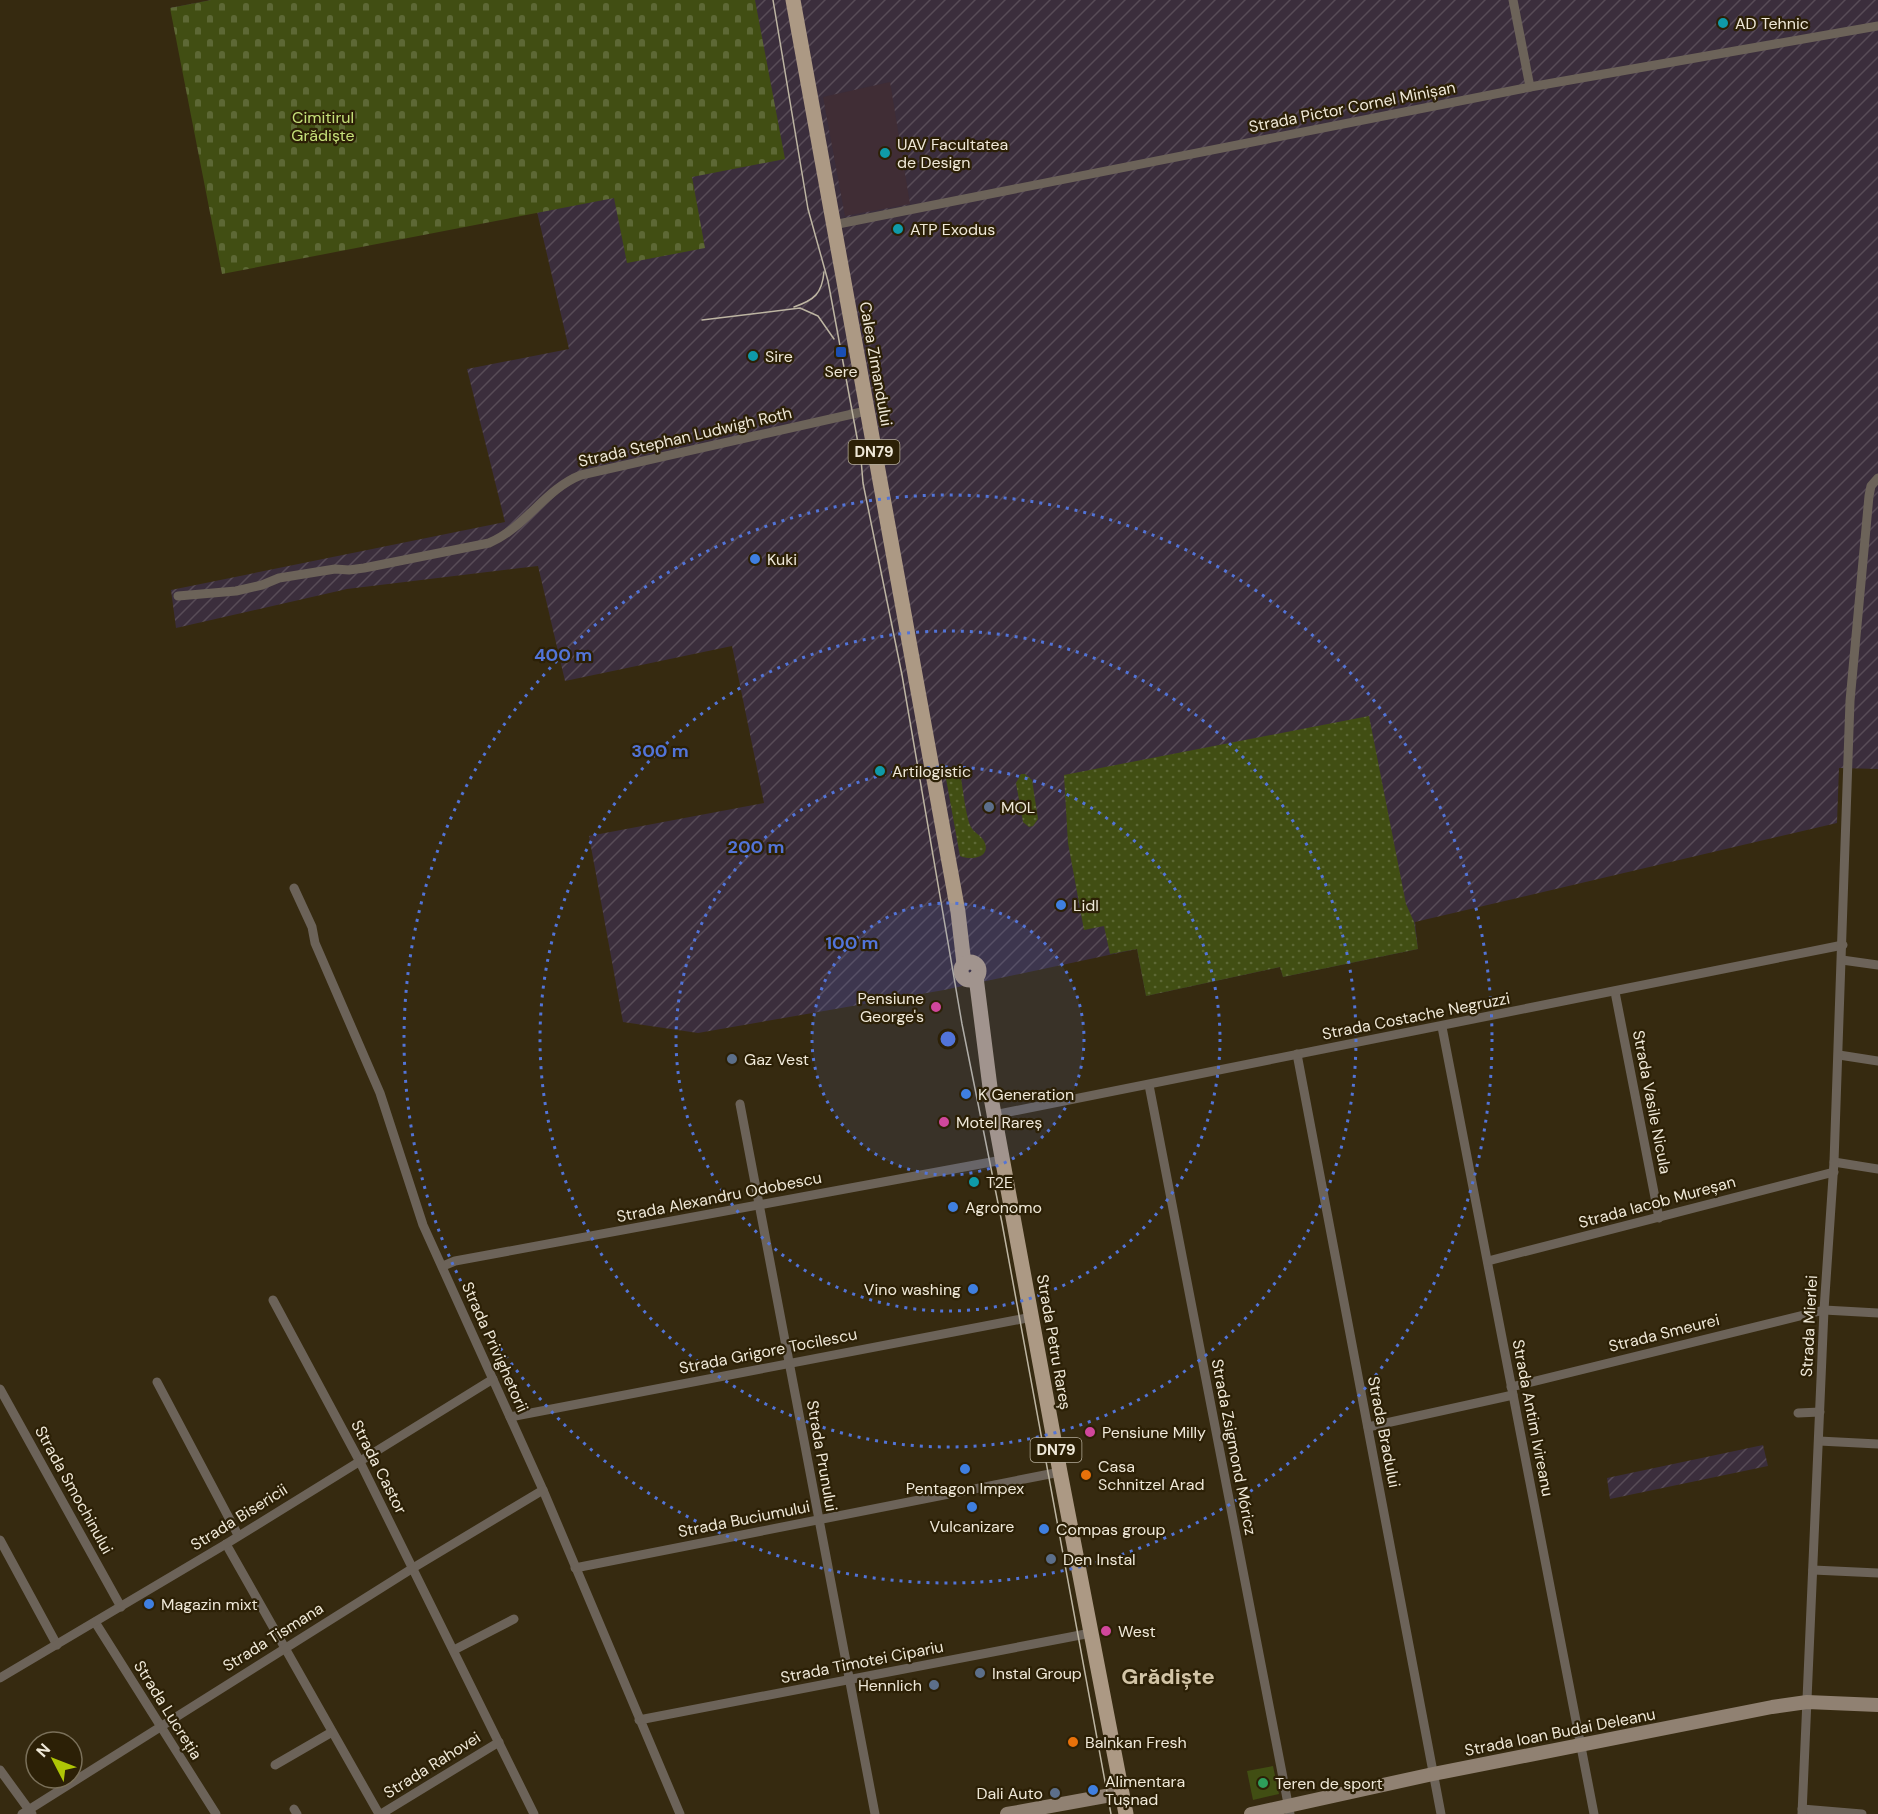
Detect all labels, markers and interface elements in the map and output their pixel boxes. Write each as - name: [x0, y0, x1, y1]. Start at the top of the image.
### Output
- place label: AD Tehnic: [1735, 13, 1809, 34]
- marker: AD Tehnic: [1716, 16, 1730, 30]
- street label: Strada Pictor Cornel Minișan: [1247, 77, 1457, 137]
- park label: Cimitirul Grădiște: [291, 107, 355, 146]
- place label: UAV Facultatea de Design: [897, 134, 1008, 173]
- marker: UAV Facultatea de Design: [878, 146, 892, 160]
- place label: ATP Exodus: [910, 219, 995, 240]
- marker: ATP Exodus: [891, 222, 905, 236]
- street label: Calea Zimandului: [855, 300, 897, 428]
- marker: Sere: [834, 345, 848, 359]
- place label: Sire: [765, 346, 793, 367]
- marker: Sire: [746, 349, 760, 363]
- place label: Sere: [824, 361, 858, 382]
- street label: Strada Stephan Ludwigh Roth: [576, 402, 794, 472]
- road number: DN79: [848, 440, 900, 464]
- place label: Kuki: [767, 549, 797, 570]
- marker: Kuki: [748, 552, 762, 566]
- text: 400 m: [534, 643, 592, 667]
- text: 300 m: [631, 739, 689, 763]
- place label: Artilogistic: [892, 761, 971, 782]
- marker: Artilogistic: [873, 764, 887, 778]
- place label: MOL: [1001, 797, 1035, 818]
- marker: MOL: [982, 800, 996, 814]
- text: 200 m: [728, 835, 784, 859]
- place label: Lidl: [1073, 895, 1099, 916]
- marker: Lidl: [1054, 898, 1068, 912]
- text: 100 m: [825, 931, 879, 955]
- street label: Strada Costache Negruzzi: [1320, 987, 1512, 1045]
- place label: Pensiune George's: [858, 988, 924, 1027]
- marker: Pensiune George's: [929, 1000, 943, 1014]
- street label: Strada Vasile Nicula: [1628, 1028, 1676, 1176]
- centre of rings: [938, 1029, 958, 1049]
- place label: Gaz Vest: [744, 1049, 809, 1070]
- marker: Gaz Vest: [725, 1052, 739, 1066]
- place label: K Generation: [978, 1084, 1074, 1105]
- marker: K Generation: [959, 1087, 973, 1101]
- place label: Motel Rareș: [956, 1112, 1042, 1133]
- marker: Motel Rareș: [937, 1115, 951, 1129]
- street label: Strada Alexandru Odobescu: [615, 1167, 823, 1227]
- street label: Strada Iacob Mureșan: [1576, 1171, 1738, 1233]
- place label: T2E: [986, 1172, 1013, 1193]
- marker: T2E: [967, 1175, 981, 1189]
- place label: Agronomo: [965, 1197, 1042, 1218]
- marker: Agronomo: [946, 1200, 960, 1214]
- street label: Strada Petru Rareș: [1032, 1273, 1076, 1411]
- street label: Strada Mierlei: [1796, 1275, 1822, 1377]
- street label: Strada Privighetorii: [457, 1279, 533, 1415]
- place label: Vino washing: [864, 1279, 961, 1300]
- marker: Vino washing: [966, 1282, 980, 1296]
- street label: Strada Smeurei: [1606, 1309, 1722, 1357]
- street label: Strada Grigore Tocilescu: [677, 1323, 859, 1379]
- street label: Strada Antim Ivireanu: [1507, 1338, 1559, 1498]
- street label: Strada Zsigmond Móricz: [1207, 1357, 1261, 1537]
- street label: Strada Bradului: [1363, 1374, 1405, 1490]
- street label: Strada Prunului: [802, 1399, 842, 1513]
- street label: Strada Castor: [346, 1417, 412, 1517]
- street label: Strada Smochinului: [30, 1422, 118, 1558]
- place label: Pensiune Milly: [1102, 1422, 1206, 1443]
- marker: Pensiune Milly: [1083, 1425, 1097, 1439]
- road number: DN79: [1030, 1438, 1082, 1462]
- place label: Casa Schnitzel Arad: [1098, 1456, 1204, 1495]
- marker: Pentagon Impex: [958, 1462, 972, 1476]
- marker: Casa Schnitzel Arad: [1079, 1468, 1093, 1482]
- place label: Pentagon Impex: [906, 1478, 1024, 1499]
- street label: Strada Bisericii: [187, 1479, 291, 1555]
- street label: Strada Buciumului: [676, 1496, 812, 1542]
- marker: Vulcanizare: [965, 1500, 979, 1514]
- place label: Vulcanizare: [930, 1516, 1014, 1537]
- place label: Compas group: [1056, 1519, 1165, 1540]
- marker: Compas group: [1037, 1522, 1051, 1536]
- place label: Den Instal: [1063, 1549, 1136, 1570]
- marker: Den Instal: [1044, 1552, 1058, 1566]
- place label: Magazin mixt: [161, 1594, 258, 1615]
- marker: Magazin mixt: [142, 1597, 156, 1611]
- street label: Strada Tismana: [219, 1598, 327, 1676]
- place label: West: [1118, 1621, 1156, 1642]
- marker: West: [1099, 1624, 1113, 1638]
- street label: Strada Timotei Cipariu: [779, 1636, 945, 1688]
- street label: Strada Lucreția: [129, 1656, 207, 1764]
- district label: Grădiște: [1121, 1662, 1215, 1691]
- place label: Instal Group: [992, 1663, 1082, 1684]
- marker: Instal Group: [973, 1666, 987, 1680]
- place label: Hennlich: [858, 1675, 922, 1696]
- marker: Hennlich: [927, 1678, 941, 1692]
- street label: Strada Ioan Budai Deleanu: [1463, 1703, 1657, 1761]
- street label: Strada Rahovei: [380, 1727, 484, 1803]
- north arrow: [24, 1730, 84, 1790]
- place label: Balnkan Fresh: [1085, 1732, 1187, 1753]
- marker: Balnkan Fresh: [1066, 1735, 1080, 1749]
- text: N: [32, 1739, 55, 1762]
- place label: Alimentara Tușnad: [1105, 1771, 1185, 1810]
- place label: Teren de sport: [1275, 1773, 1383, 1794]
- marker: Teren de sport: [1256, 1776, 1270, 1790]
- place label: Dali Auto: [976, 1783, 1043, 1804]
- marker: Alimentara Tușnad: [1086, 1783, 1100, 1797]
- marker: Dali Auto: [1048, 1786, 1062, 1800]

